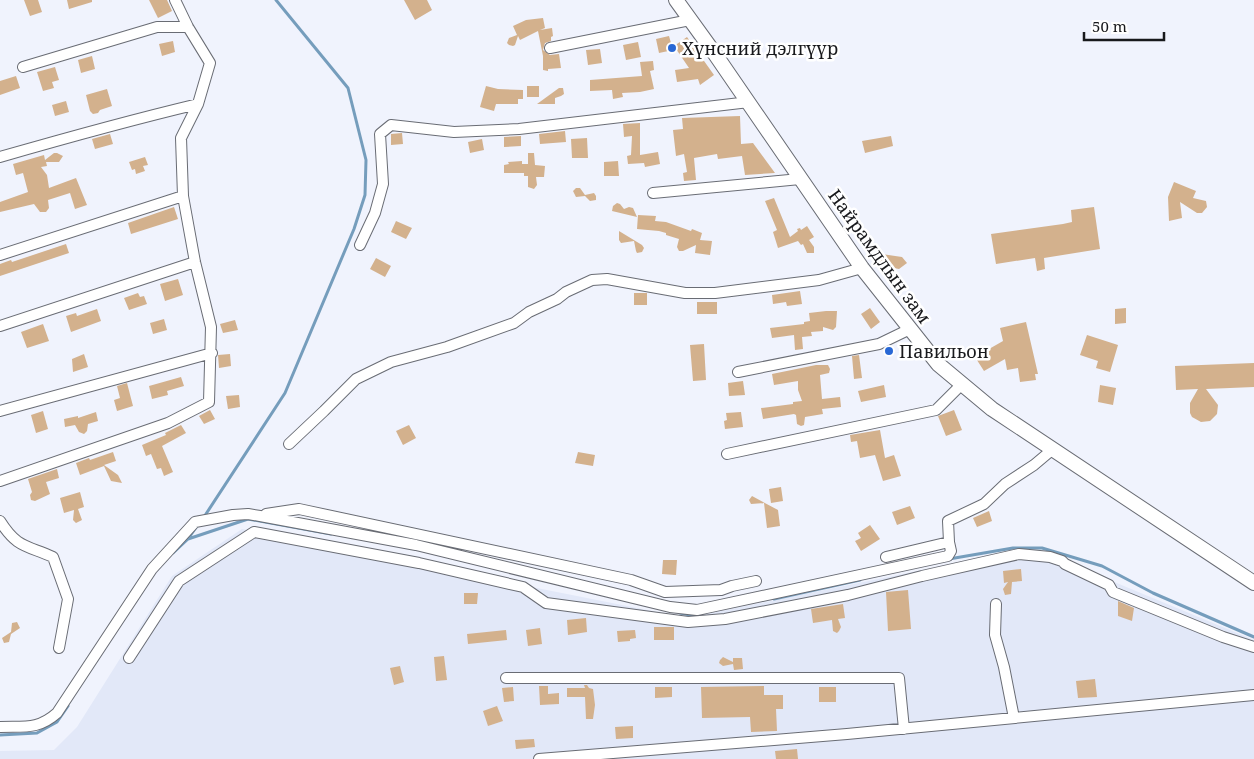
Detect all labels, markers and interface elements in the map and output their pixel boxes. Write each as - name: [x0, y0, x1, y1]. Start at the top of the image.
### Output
- scale bar: [1084, 10, 1164, 42]
- text: 50 m: [1092, 16, 1127, 36]
- place label: Хүнсний дэлгүүр: [682, 36, 838, 60]
- marker: Хүнсний дэлгүүр: [666, 42, 678, 54]
- street label: Найрамдлын зам: [823, 184, 937, 328]
- place label: Павильон: [899, 339, 989, 363]
- marker: Павильон: [883, 345, 895, 357]

